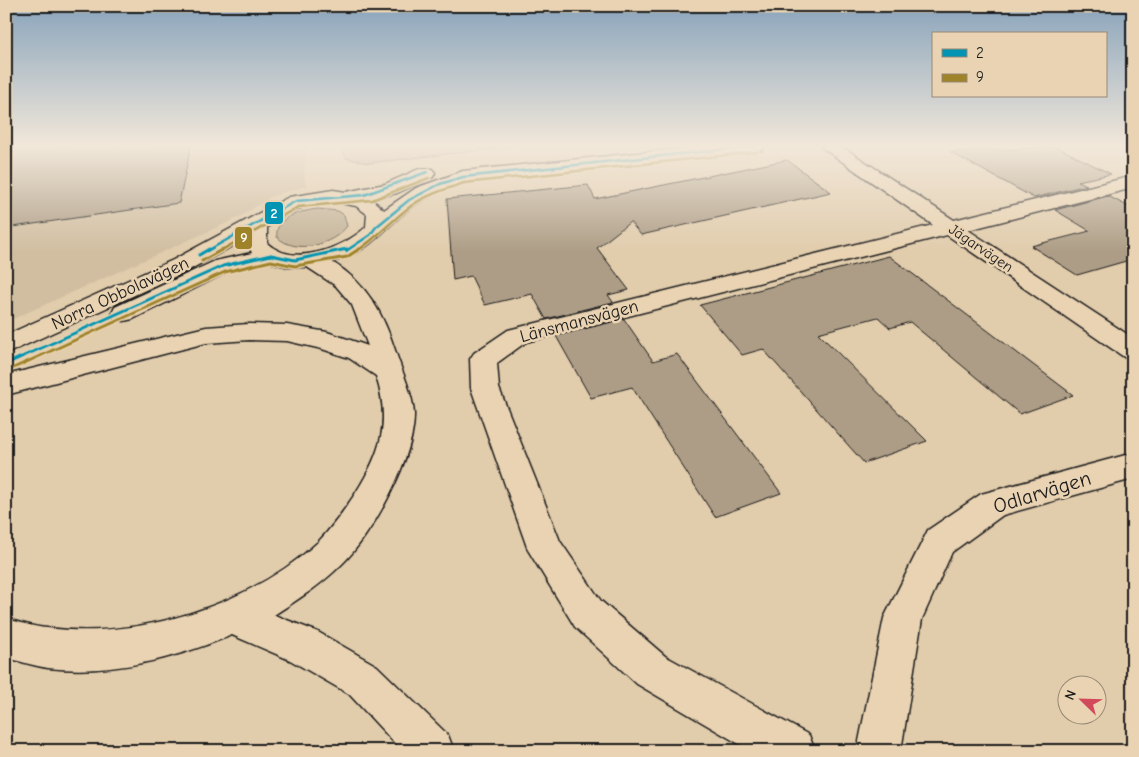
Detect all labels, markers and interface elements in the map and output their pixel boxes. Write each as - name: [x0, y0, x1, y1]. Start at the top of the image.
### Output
- legend: [932, 32, 1106, 98]
- text: 2: [976, 44, 984, 62]
- text: 9: [976, 68, 984, 86]
- line badge: 2: [264, 201, 284, 225]
- text: 2: [271, 205, 278, 222]
- street label: Jägarvägen: [945, 220, 1017, 276]
- line badge: 9: [234, 226, 253, 250]
- text: 9: [240, 229, 248, 246]
- street label: Norra Obbolavägen: [48, 252, 192, 334]
- street label: Länsmansvägen: [517, 296, 641, 347]
- street label: Odlarvägen: [990, 466, 1094, 518]
- north arrow: [1056, 674, 1106, 724]
- text: N: [1061, 688, 1080, 703]

